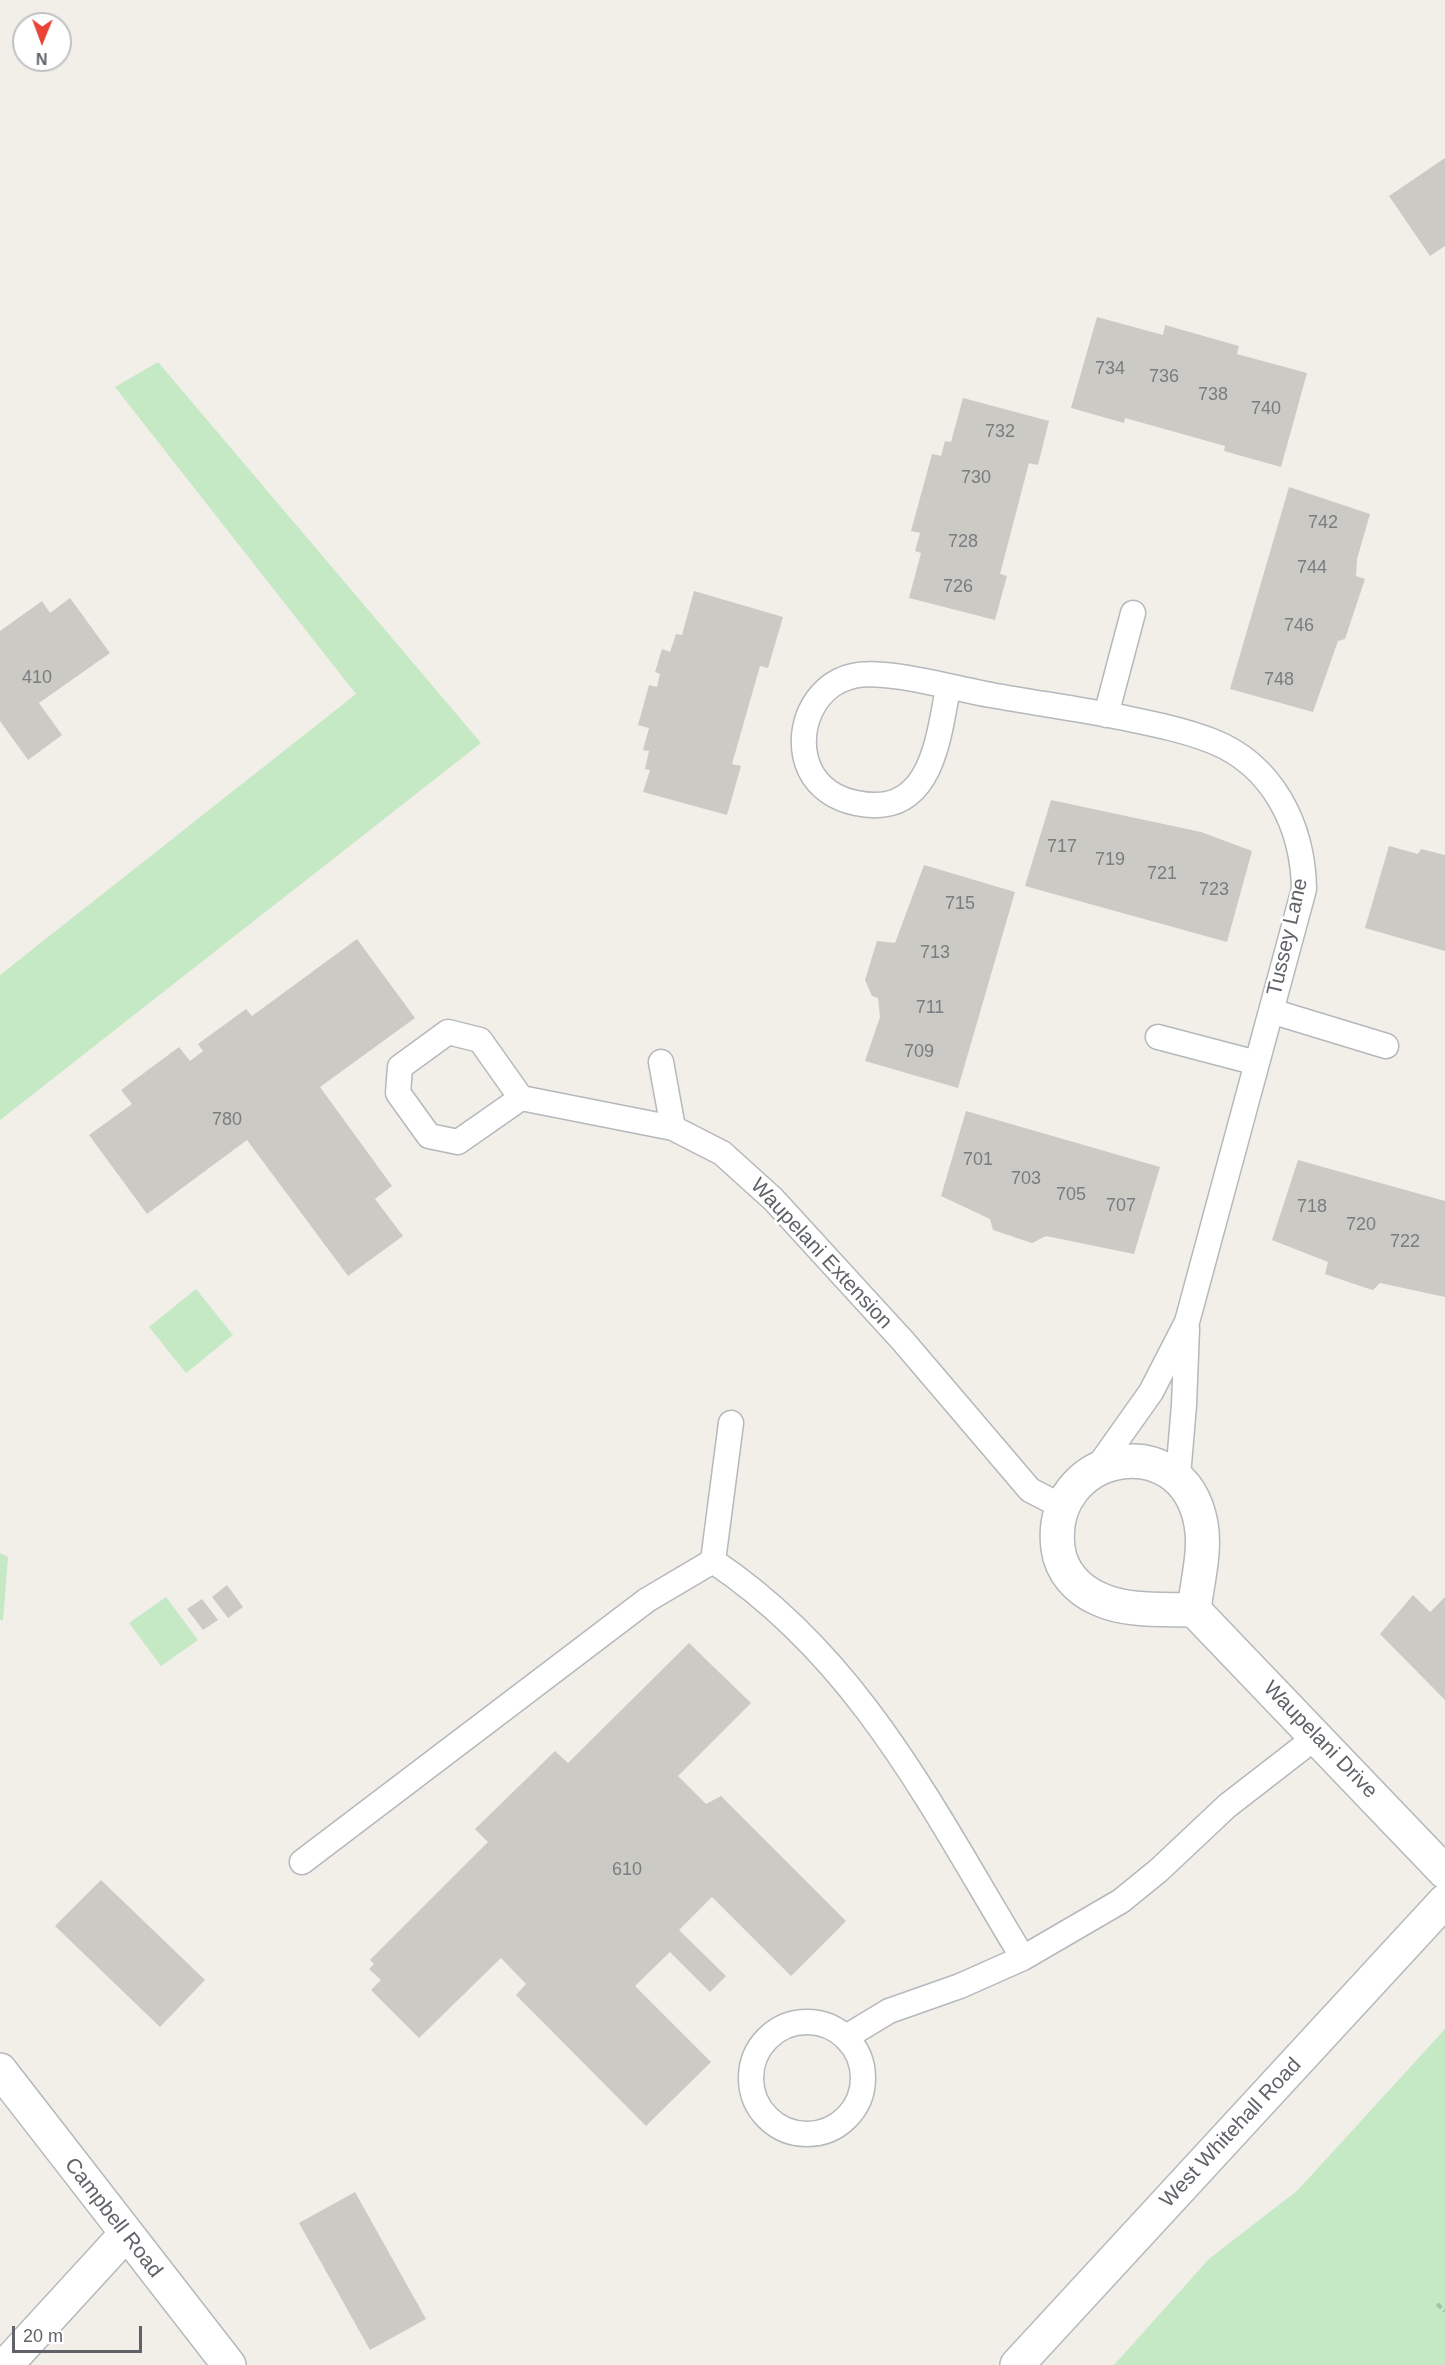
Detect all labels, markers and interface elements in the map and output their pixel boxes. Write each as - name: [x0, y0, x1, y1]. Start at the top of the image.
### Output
- north arrow: [12, 12, 72, 72]
- text: N: [36, 50, 48, 67]
- house number: 734: [1095, 358, 1125, 380]
- house number: 736: [1149, 366, 1179, 388]
- house number: 738: [1198, 384, 1228, 406]
- house number: 740: [1251, 398, 1281, 420]
- house number: 732: [985, 421, 1015, 443]
- house number: 730: [961, 467, 991, 489]
- house number: 742: [1308, 512, 1338, 534]
- house number: 728: [948, 531, 978, 553]
- house number: 744: [1297, 557, 1327, 579]
- house number: 726: [943, 576, 973, 598]
- house number: 746: [1284, 615, 1314, 637]
- house number: 410: [22, 667, 52, 689]
- house number: 748: [1264, 669, 1294, 691]
- house number: 717: [1047, 836, 1077, 858]
- house number: 719: [1095, 849, 1125, 871]
- house number: 721: [1147, 863, 1177, 885]
- street label: Tussey Lane: [1262, 876, 1314, 998]
- house number: 723: [1199, 879, 1229, 901]
- house number: 715: [945, 893, 975, 915]
- house number: 713: [920, 942, 950, 964]
- house number: 711: [916, 997, 944, 1019]
- house number: 709: [904, 1041, 934, 1063]
- house number: 780: [212, 1109, 242, 1131]
- house number: 701: [963, 1149, 993, 1171]
- house number: 703: [1011, 1168, 1041, 1190]
- street label: Waupelani Extension: [745, 1174, 897, 1334]
- house number: 705: [1056, 1184, 1086, 1206]
- house number: 707: [1106, 1195, 1136, 1217]
- house number: 718: [1297, 1196, 1327, 1218]
- house number: 720: [1346, 1214, 1376, 1236]
- house number: 722: [1390, 1231, 1420, 1253]
- street label: Waupelani Drive: [1258, 1676, 1382, 1804]
- house number: 610: [612, 1859, 642, 1881]
- street label: West Whitehall Road: [1155, 2053, 1307, 2213]
- street label: Campbell Road: [59, 2153, 167, 2283]
- scale bar: [15, 2314, 146, 2352]
- text: 20 m: [23, 2326, 63, 2346]

